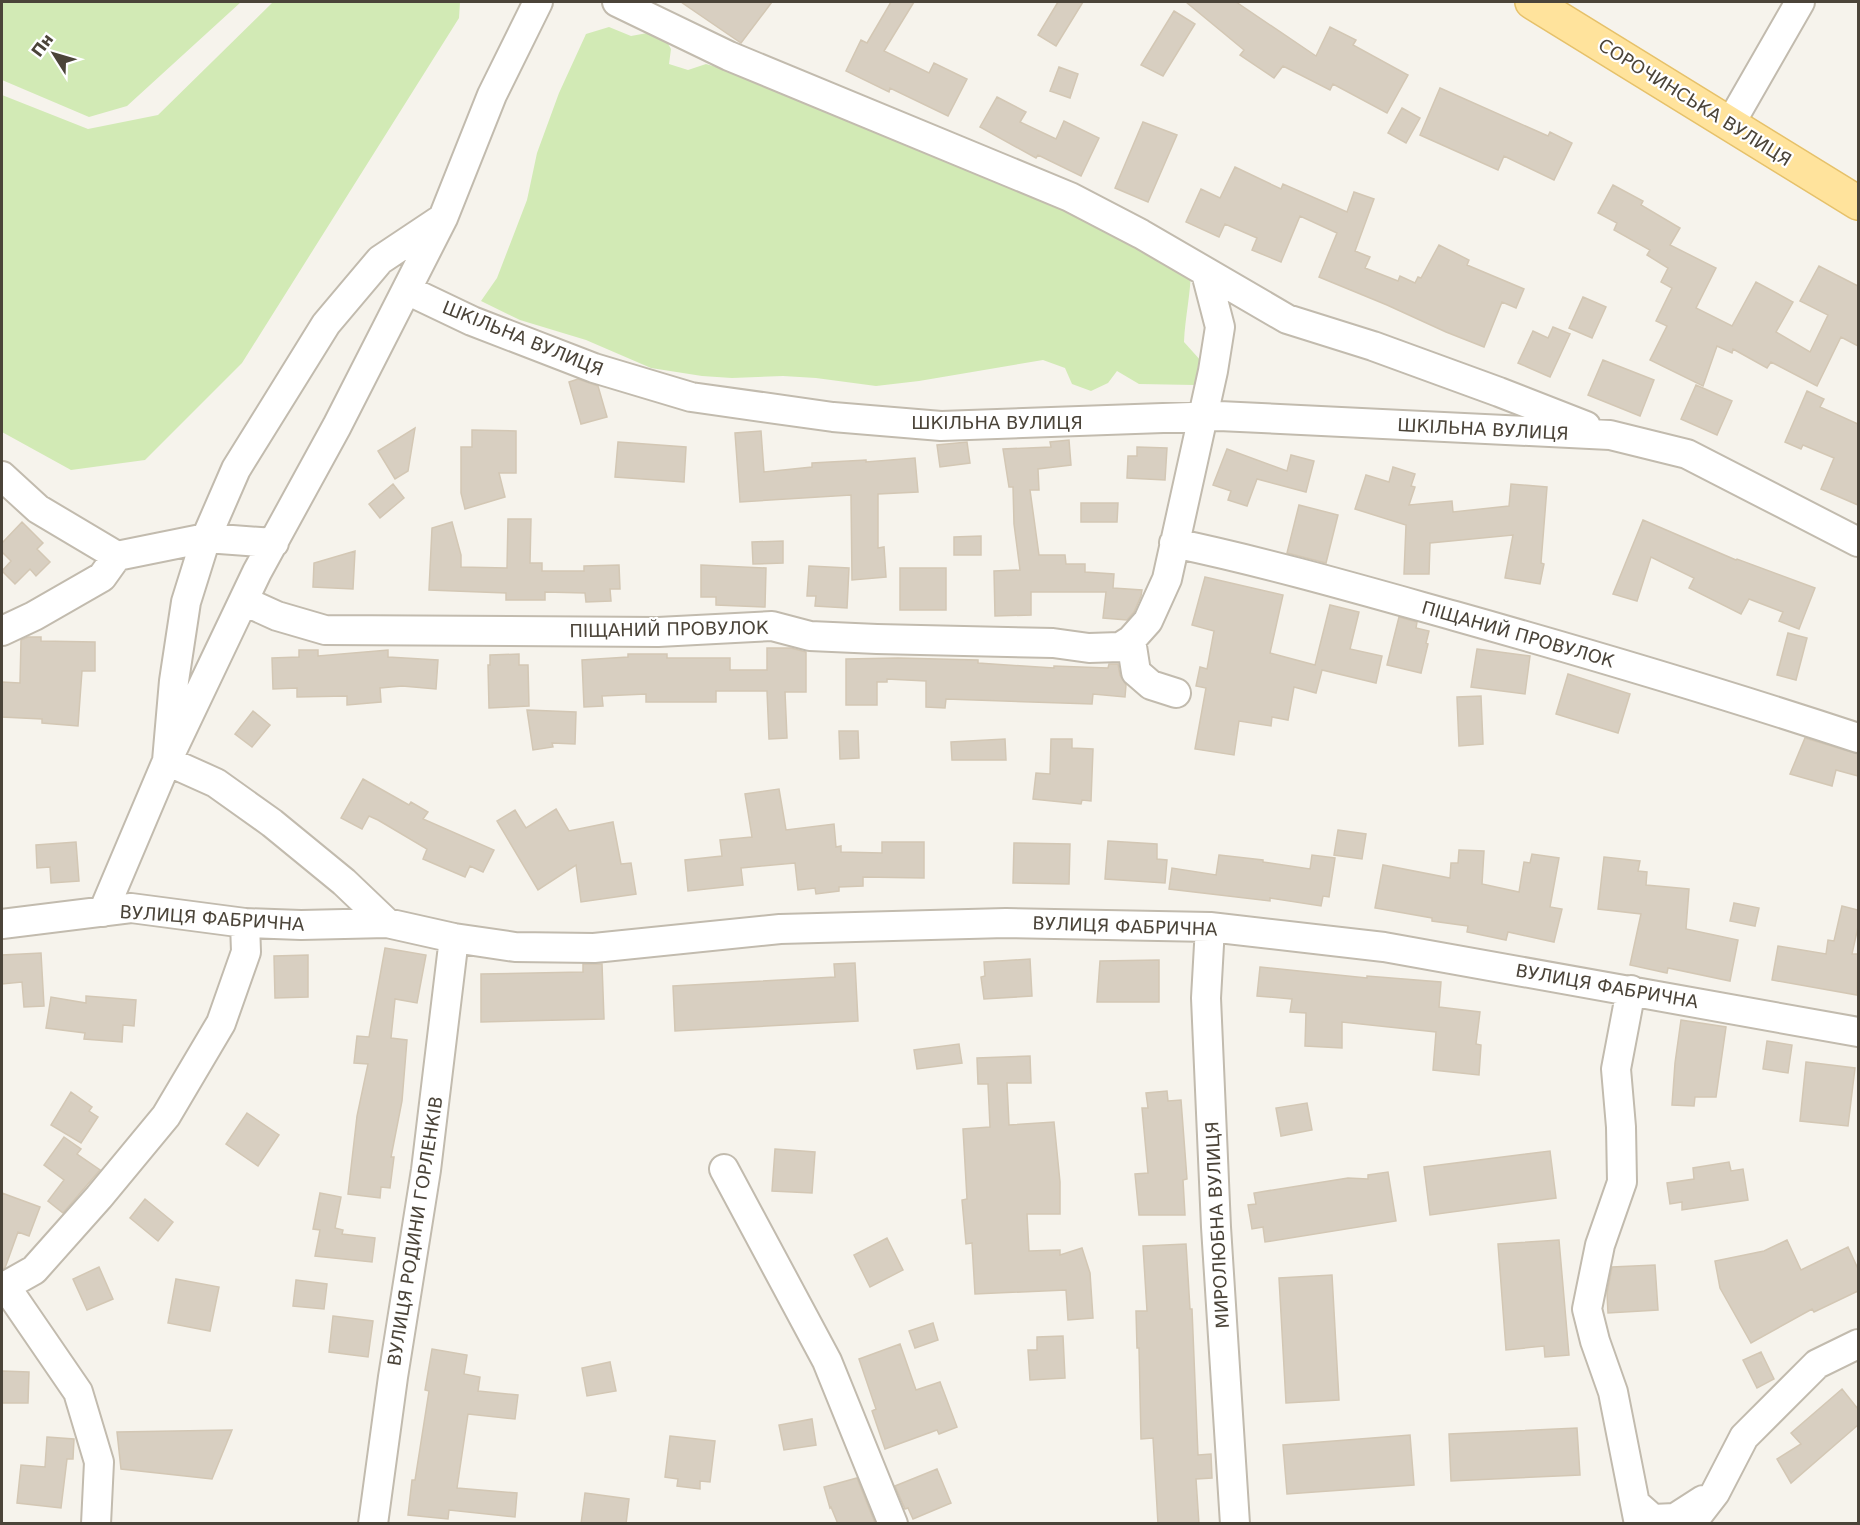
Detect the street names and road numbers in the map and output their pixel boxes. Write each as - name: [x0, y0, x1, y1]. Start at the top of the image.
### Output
- street label: СОРОЧИНСЬКА ВУЛИЦЯ: [1595, 34, 1795, 170]
- street label: ШКІЛЬНА ВУЛИЦЯ: [440, 296, 606, 380]
- street label: ШКІЛЬНА ВУЛИЦЯ: [911, 412, 1083, 433]
- street label: ШКІЛЬНА ВУЛИЦЯ: [1397, 414, 1569, 444]
- street label: ПІЩАНИЙ ПРОВУЛОК: [1419, 596, 1617, 672]
- street label: ПІЩАНИЙ ПРОВУЛОК: [569, 617, 769, 641]
- street label: ВУЛИЦЯ ФАБРИЧНА: [119, 901, 306, 935]
- street label: ВУЛИЦЯ ФАБРИЧНА: [1032, 912, 1219, 940]
- street label: ВУЛИЦЯ ФАБРИЧНА: [1514, 960, 1701, 1013]
- street label: ВУЛИЦЯ РОДИНИ ГОРЛЕНКІВ: [383, 1095, 447, 1367]
- street label: МИРОЛЮБНА ВУЛИЦЯ: [1201, 1121, 1233, 1329]

